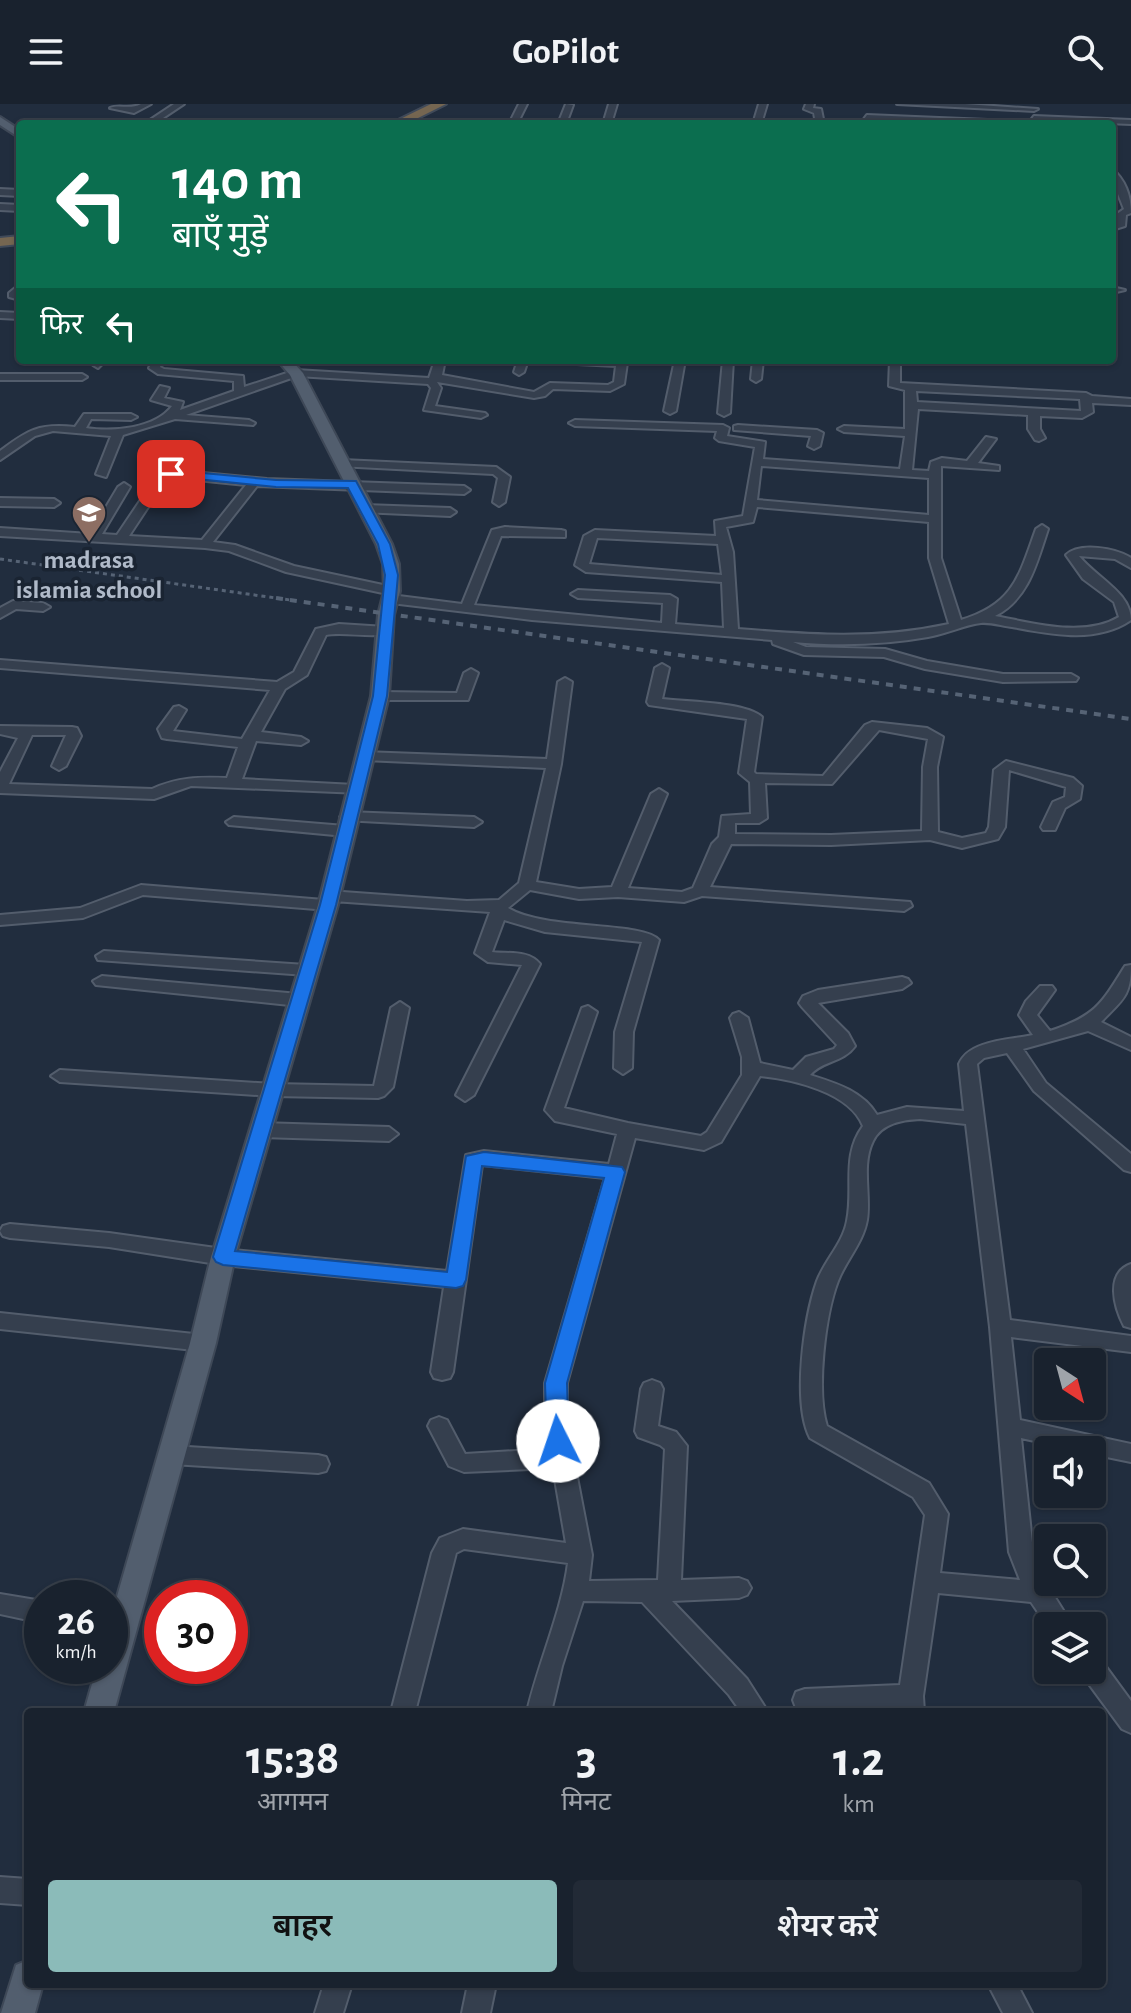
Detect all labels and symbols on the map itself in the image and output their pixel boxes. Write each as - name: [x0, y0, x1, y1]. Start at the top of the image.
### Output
- pin: [137, 440, 205, 508]
- school or university icon: madrasa islamia school: [70, 494, 108, 544]
- place label: madrasa islamia school: [16, 547, 162, 603]
- north arrow: [1034, 1348, 1106, 1420]
- position arrow: [516, 1399, 600, 1483]
- speed limit sign: 30: [144, 1580, 248, 1684]

